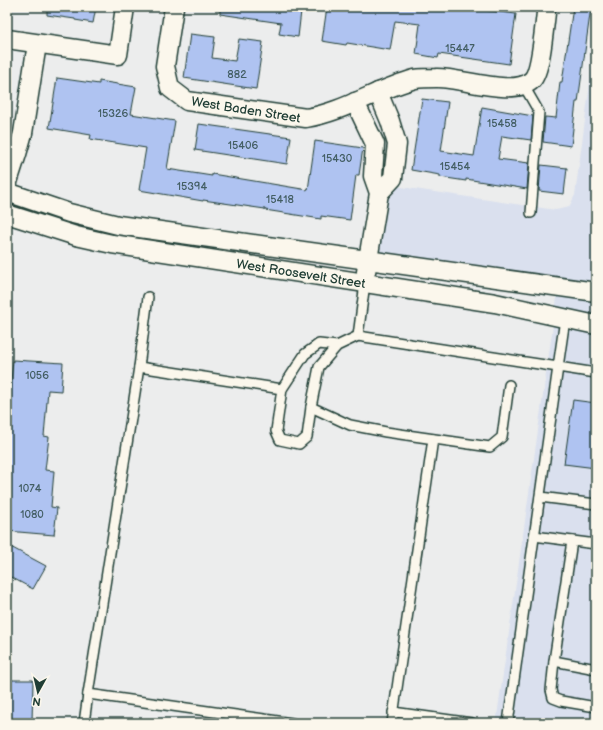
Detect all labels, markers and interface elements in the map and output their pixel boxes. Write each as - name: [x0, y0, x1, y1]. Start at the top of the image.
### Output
- house number: 15447: [445, 42, 475, 55]
- house number: 882: [227, 68, 247, 81]
- street label: West Baden Street: [190, 93, 302, 127]
- house number: 15326: [98, 107, 129, 120]
- house number: 15458: [487, 117, 517, 130]
- house number: 15406: [228, 139, 259, 152]
- house number: 15430: [322, 152, 353, 165]
- house number: 15454: [440, 160, 470, 173]
- house number: 15394: [177, 180, 207, 193]
- house number: 15418: [266, 193, 294, 206]
- street label: West Roosevelt Street: [235, 256, 367, 292]
- house number: 1056: [25, 369, 49, 382]
- house number: 1074: [19, 482, 42, 495]
- house number: 1080: [20, 508, 44, 521]
- north arrow: [18, 672, 58, 712]
- text: N: [32, 694, 42, 708]

